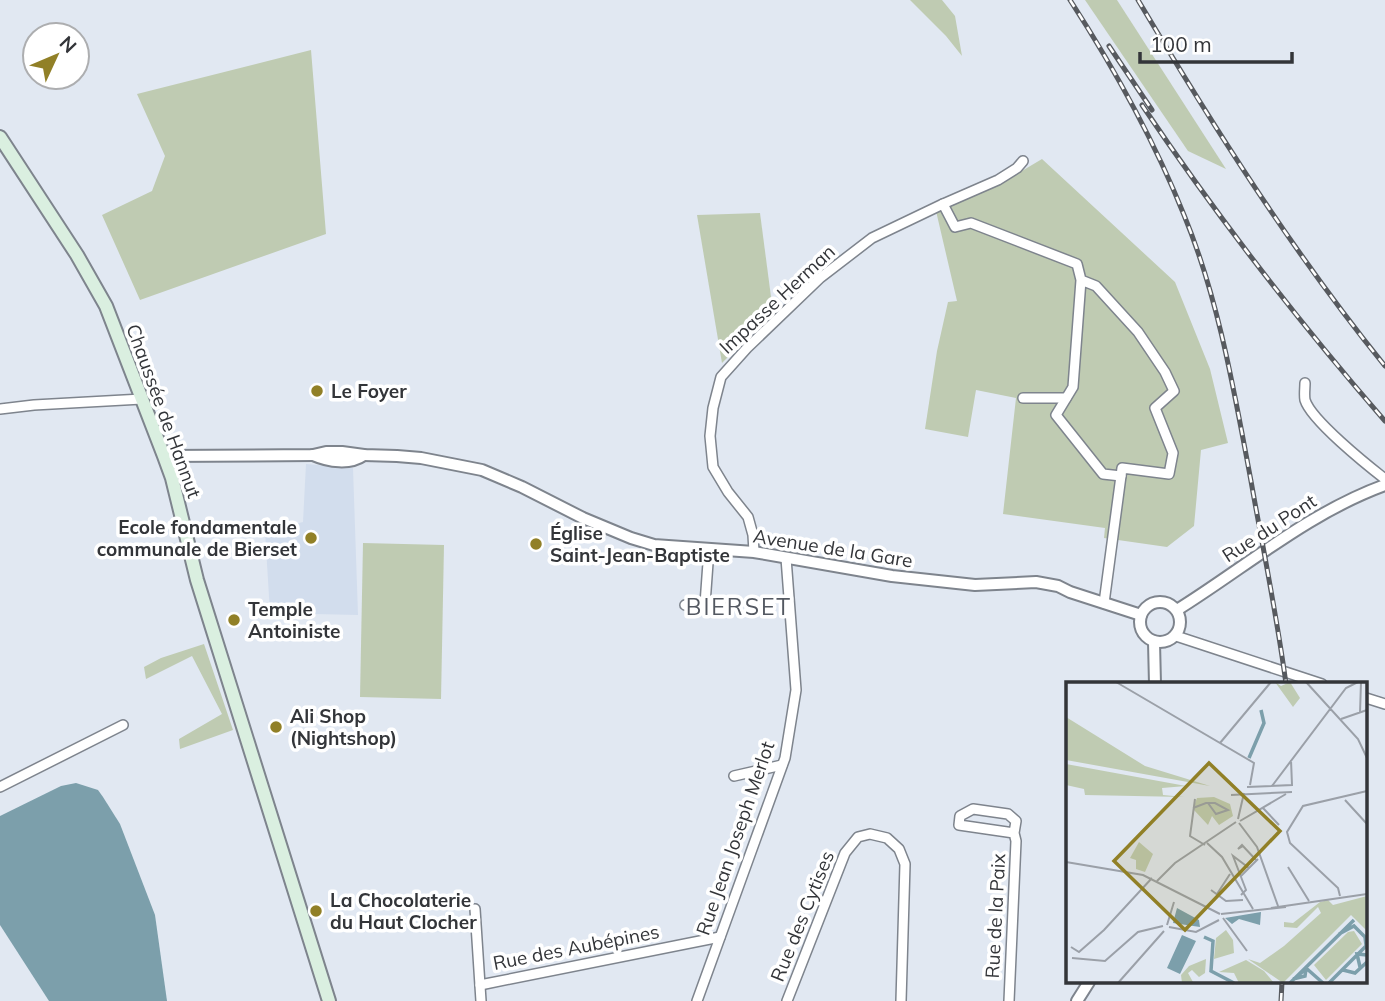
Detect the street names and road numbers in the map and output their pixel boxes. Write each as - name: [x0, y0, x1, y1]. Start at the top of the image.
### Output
- street label: Impasse Herman: [714, 239, 840, 359]
- street label: Chaussée de Hannut: [121, 321, 207, 502]
- street label: Rue du Pont: [1217, 489, 1321, 567]
- street label: Avenue de la Gare: [752, 524, 914, 572]
- street label: Rue Jean Joseph Merlot: [691, 738, 780, 938]
- street label: Rue des Cytises: [765, 847, 839, 985]
- street label: Rue de la Paix: [980, 853, 1010, 979]
- street label: Rue des Aubépines: [491, 919, 661, 975]

